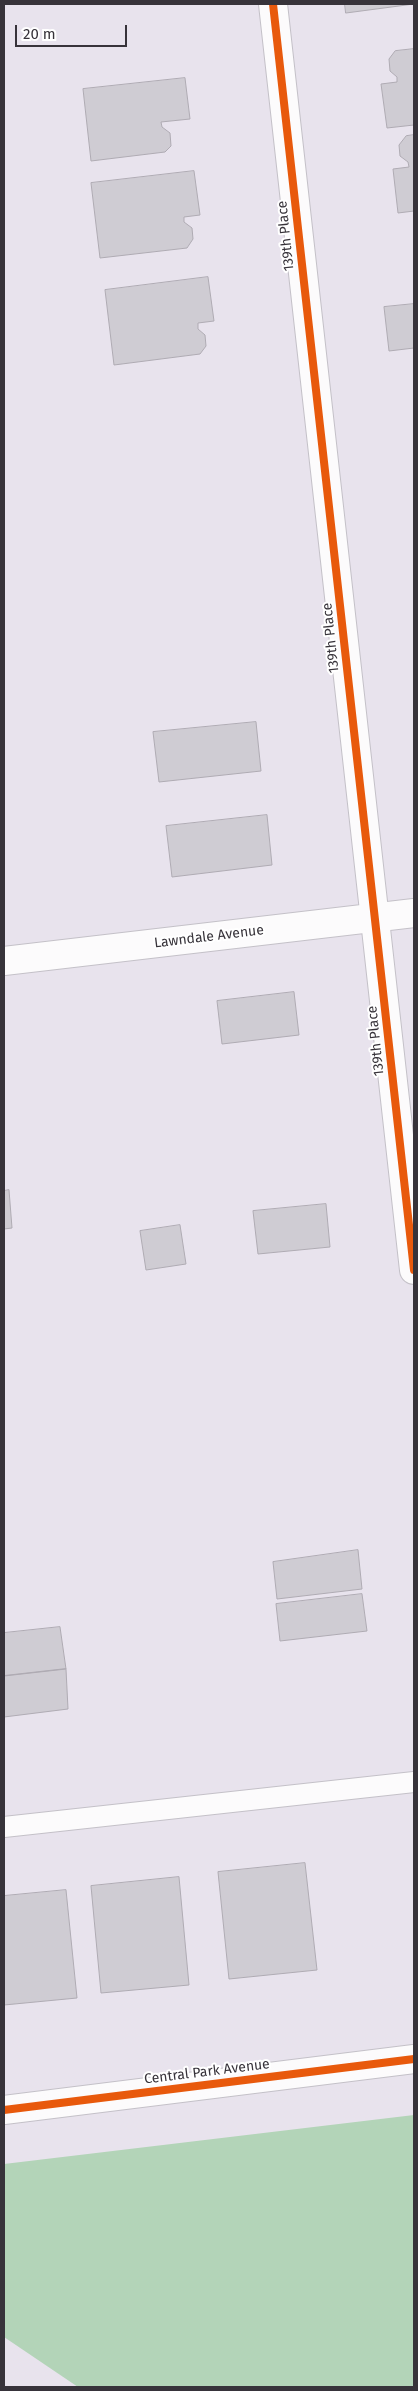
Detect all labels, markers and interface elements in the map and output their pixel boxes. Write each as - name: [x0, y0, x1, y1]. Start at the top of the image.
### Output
- scale bar: [18, 15, 130, 47]
- text: 20 m: [23, 25, 56, 43]
- street label: 139th Place: [274, 200, 298, 272]
- street label: 139th Place: [319, 602, 343, 674]
- street label: Lawndale Avenue: [153, 922, 265, 952]
- street label: 139th Place: [364, 1005, 388, 1077]
- street label: Central Park Avenue: [143, 2056, 271, 2088]

